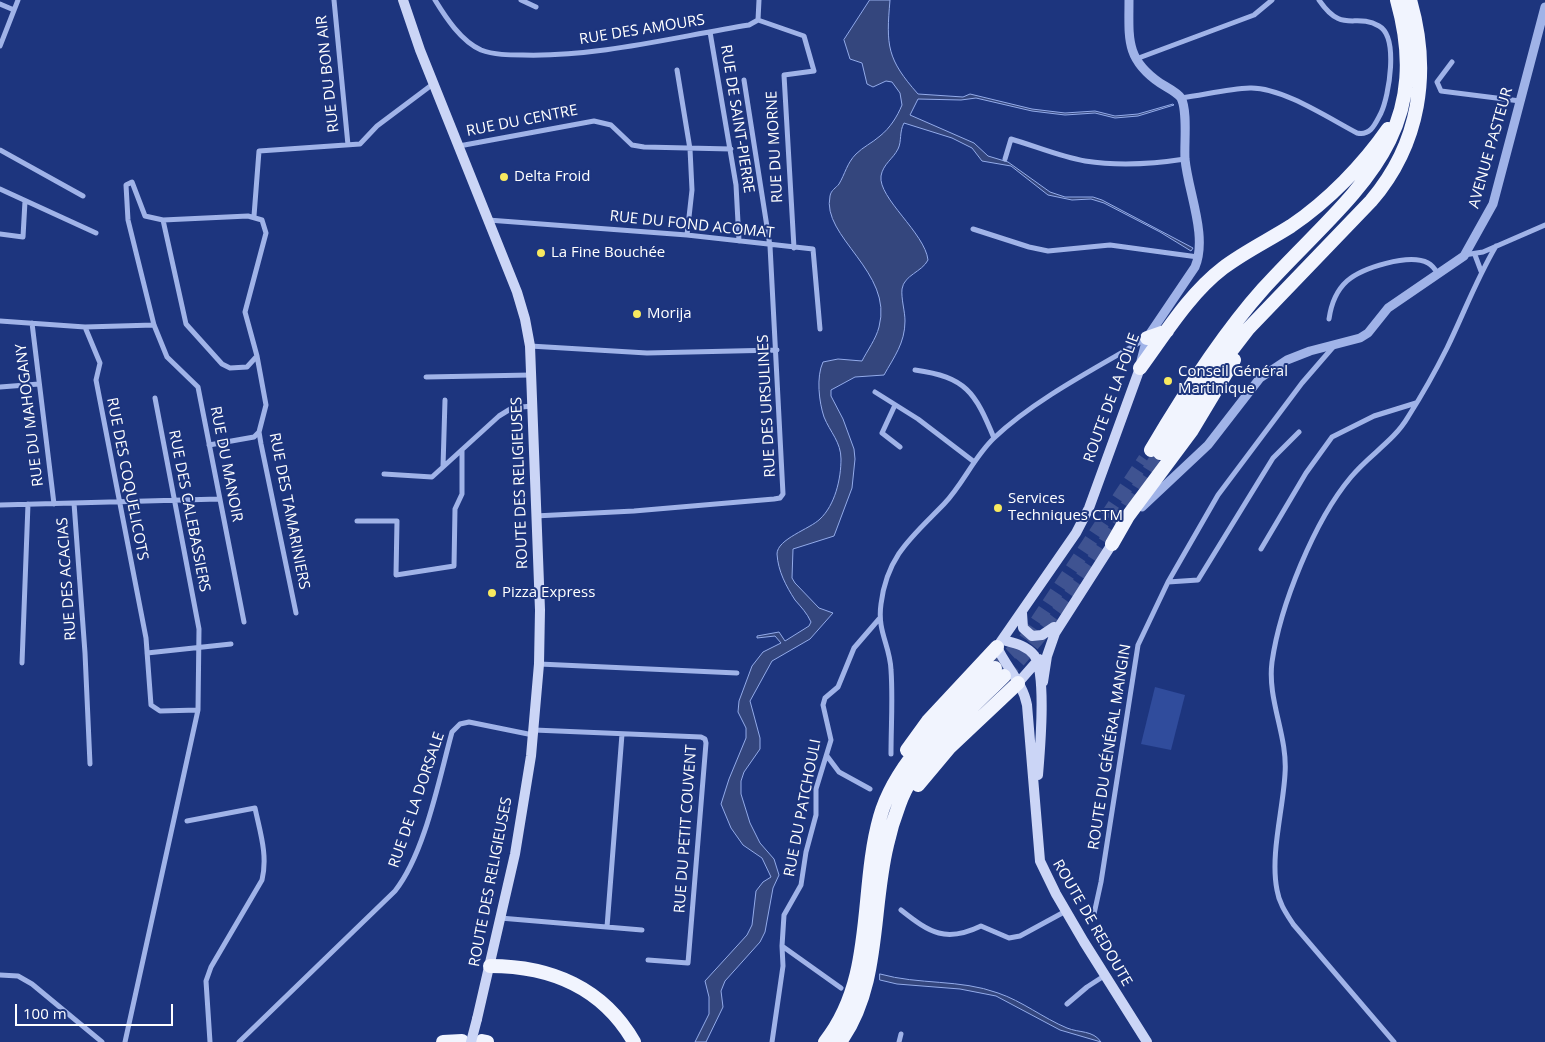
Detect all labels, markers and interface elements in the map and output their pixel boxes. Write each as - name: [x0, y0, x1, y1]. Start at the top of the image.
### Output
- street label: RUE DES AMOURS: [578, 11, 706, 49]
- street label: RUE DU BON AIR: [313, 15, 343, 133]
- street label: RUE DE SAINT-PIERRE: [716, 43, 758, 195]
- street label: AVENUE PASTEUR: [1465, 86, 1517, 210]
- street label: RUE DU MORNE: [763, 91, 787, 203]
- street label: RUE DU CENTRE: [465, 101, 579, 141]
- place label: Delta Froid: [514, 168, 591, 186]
- marker: Delta Froid: [498, 171, 510, 183]
- street label: RUE DU FOND ACOMAT: [609, 207, 775, 243]
- place label: La Fine Bouchée: [551, 244, 665, 262]
- marker: La Fine Bouchée: [535, 247, 547, 259]
- place label: Morija: [647, 305, 692, 323]
- marker: Morija: [631, 308, 643, 320]
- street label: ROUTE DE LA FOLIE: [1080, 331, 1144, 465]
- street label: RUE DES URSULINES: [754, 334, 780, 478]
- street label: RUE DU MAHOGANY: [12, 342, 48, 488]
- place label: Conseil Général Martinique: [1178, 363, 1288, 398]
- marker: Conseil Général Martinique: [1162, 375, 1174, 387]
- street label: RUE DES COQUELICOTS: [102, 396, 152, 562]
- street label: ROUTE DES RELIGIEUSES: [508, 397, 532, 569]
- street label: RUE DU MANOIR: [206, 405, 246, 523]
- street label: RUE DES CALEBASSIERS: [164, 429, 214, 593]
- street label: RUE DES TAMARINIERS: [265, 431, 313, 591]
- place label: Services Techniques CTM: [1008, 490, 1123, 525]
- marker: Services Techniques CTM: [992, 502, 1004, 514]
- street label: RUE DES ACACIAS: [54, 517, 80, 641]
- place label: Pizza Express: [502, 584, 595, 602]
- marker: Pizza Express: [486, 587, 498, 599]
- street label: ROUTE DU GÉNÉRAL MANGIN: [1085, 643, 1135, 851]
- street label: RUE DE LA DORSALE: [385, 730, 449, 870]
- street label: RUE DU PATCHOULI: [781, 738, 825, 878]
- street label: RUE DU PETIT COUVENT: [671, 744, 701, 914]
- street label: ROUTE DES RELIGIEUSES: [466, 796, 516, 968]
- street label: ROUTE DE REDOUTE: [1048, 857, 1136, 989]
- scale bar: [18, 994, 175, 1026]
- text: 100 m: [23, 1003, 67, 1023]

